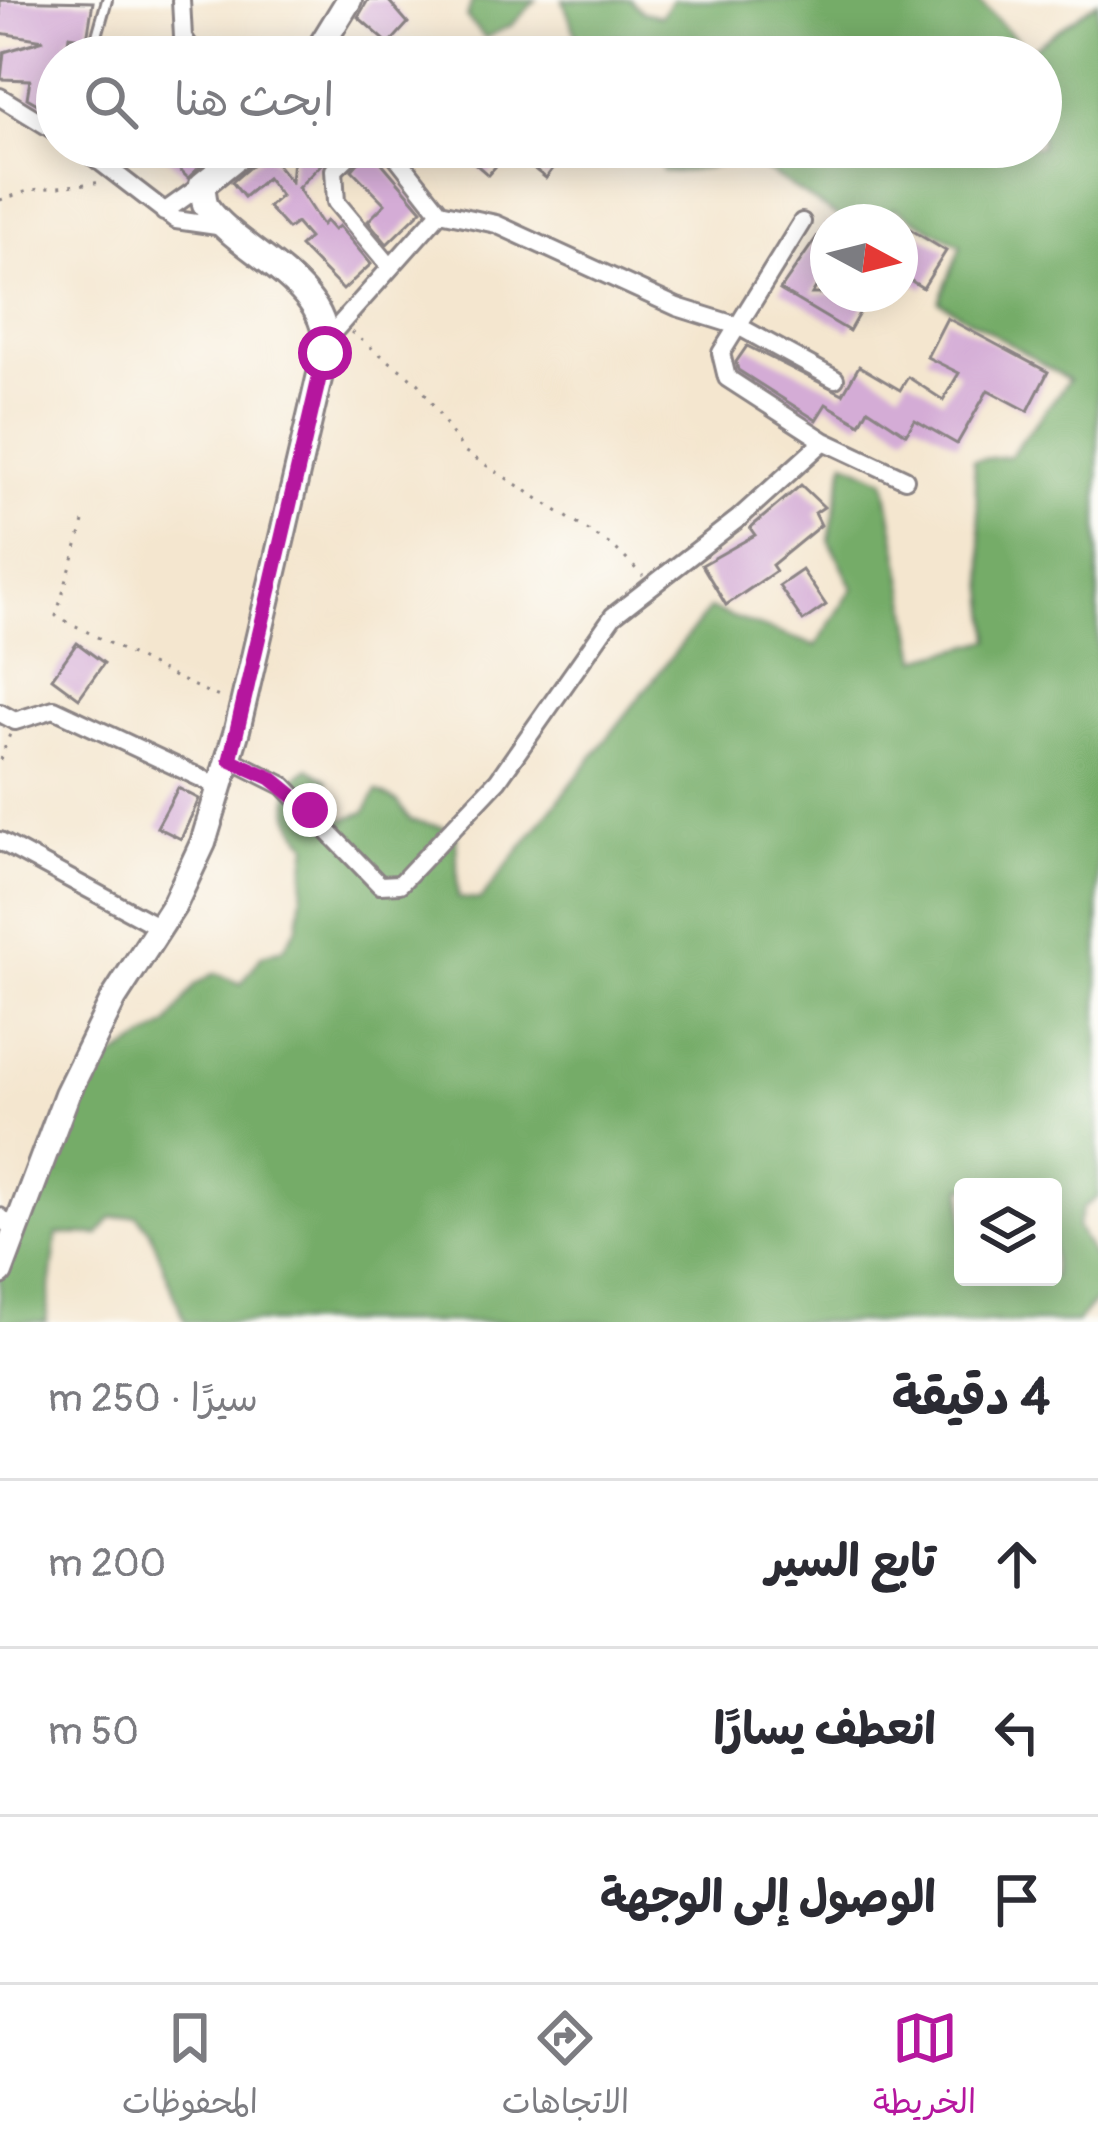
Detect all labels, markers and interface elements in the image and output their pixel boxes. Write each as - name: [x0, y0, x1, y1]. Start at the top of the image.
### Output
- search box: [36, 36, 1062, 168]
- icon: search: [78, 69, 144, 135]
- text: ابحث هنا: [174, 73, 334, 129]
- north arrow: [810, 204, 918, 312]
- route start: [298, 326, 352, 380]
- route end: [283, 783, 337, 837]
- map controls: [954, 1178, 1062, 1286]
- button: layers: [954, 1178, 1062, 1286]
- text: 4 دقيقة: [892, 1366, 1050, 1430]
- text: سيرًا · 250 m: [48, 1374, 258, 1423]
- icon: ahead: [984, 1531, 1050, 1597]
- text: تابع السير: [766, 1534, 936, 1590]
- text: 200 m: [48, 1539, 166, 1588]
- icon: left: [984, 1699, 1050, 1765]
- text: انعطف يسارًا: [714, 1702, 936, 1758]
- text: 50 m: [48, 1707, 139, 1756]
- icon: arrive: [984, 1867, 1050, 1933]
- text: الوصول إلى الوجهة: [600, 1870, 936, 1926]
- tab: المحفوظات: [122, 2005, 258, 2131]
- tab: الاتجاهات: [502, 2005, 629, 2131]
- tab: الخريطة: [873, 2005, 976, 2131]

